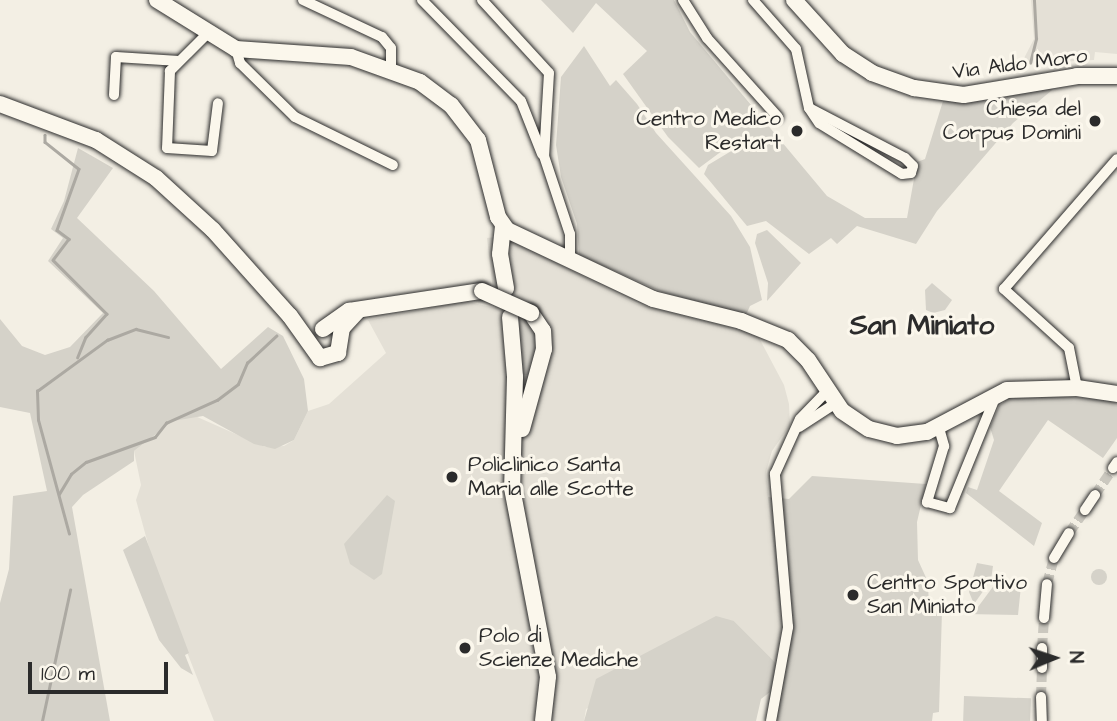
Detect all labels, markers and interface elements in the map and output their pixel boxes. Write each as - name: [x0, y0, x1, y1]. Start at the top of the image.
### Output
- street label: Via Aldo Moro: [951, 43, 1089, 85]
- place label: Chiesa del Corpus Domini: [943, 96, 1081, 146]
- place label: Centro Medico Restart: [636, 106, 781, 156]
- marker: Chiesa del Corpus Domini: [1087, 113, 1103, 129]
- marker: Centro Medico Restart: [787, 121, 807, 141]
- district label: San Miniato: [850, 309, 994, 343]
- place label: Policlinico Santa Maria alle Scotte: [468, 452, 634, 502]
- marker: Policlinico Santa Maria alle Scotte: [442, 467, 462, 487]
- place label: Centro Sportivo San Miniato: [867, 570, 1027, 620]
- marker: Centro Sportivo San Miniato: [845, 587, 861, 603]
- place label: Polo di Scienze Mediche: [479, 623, 639, 673]
- north arrow: [1019, 623, 1089, 693]
- marker: Polo di Scienze Mediche: [457, 640, 473, 656]
- scale bar: [32, 648, 172, 692]
- text: N: [1062, 651, 1089, 664]
- text: 100 m: [41, 659, 95, 688]

